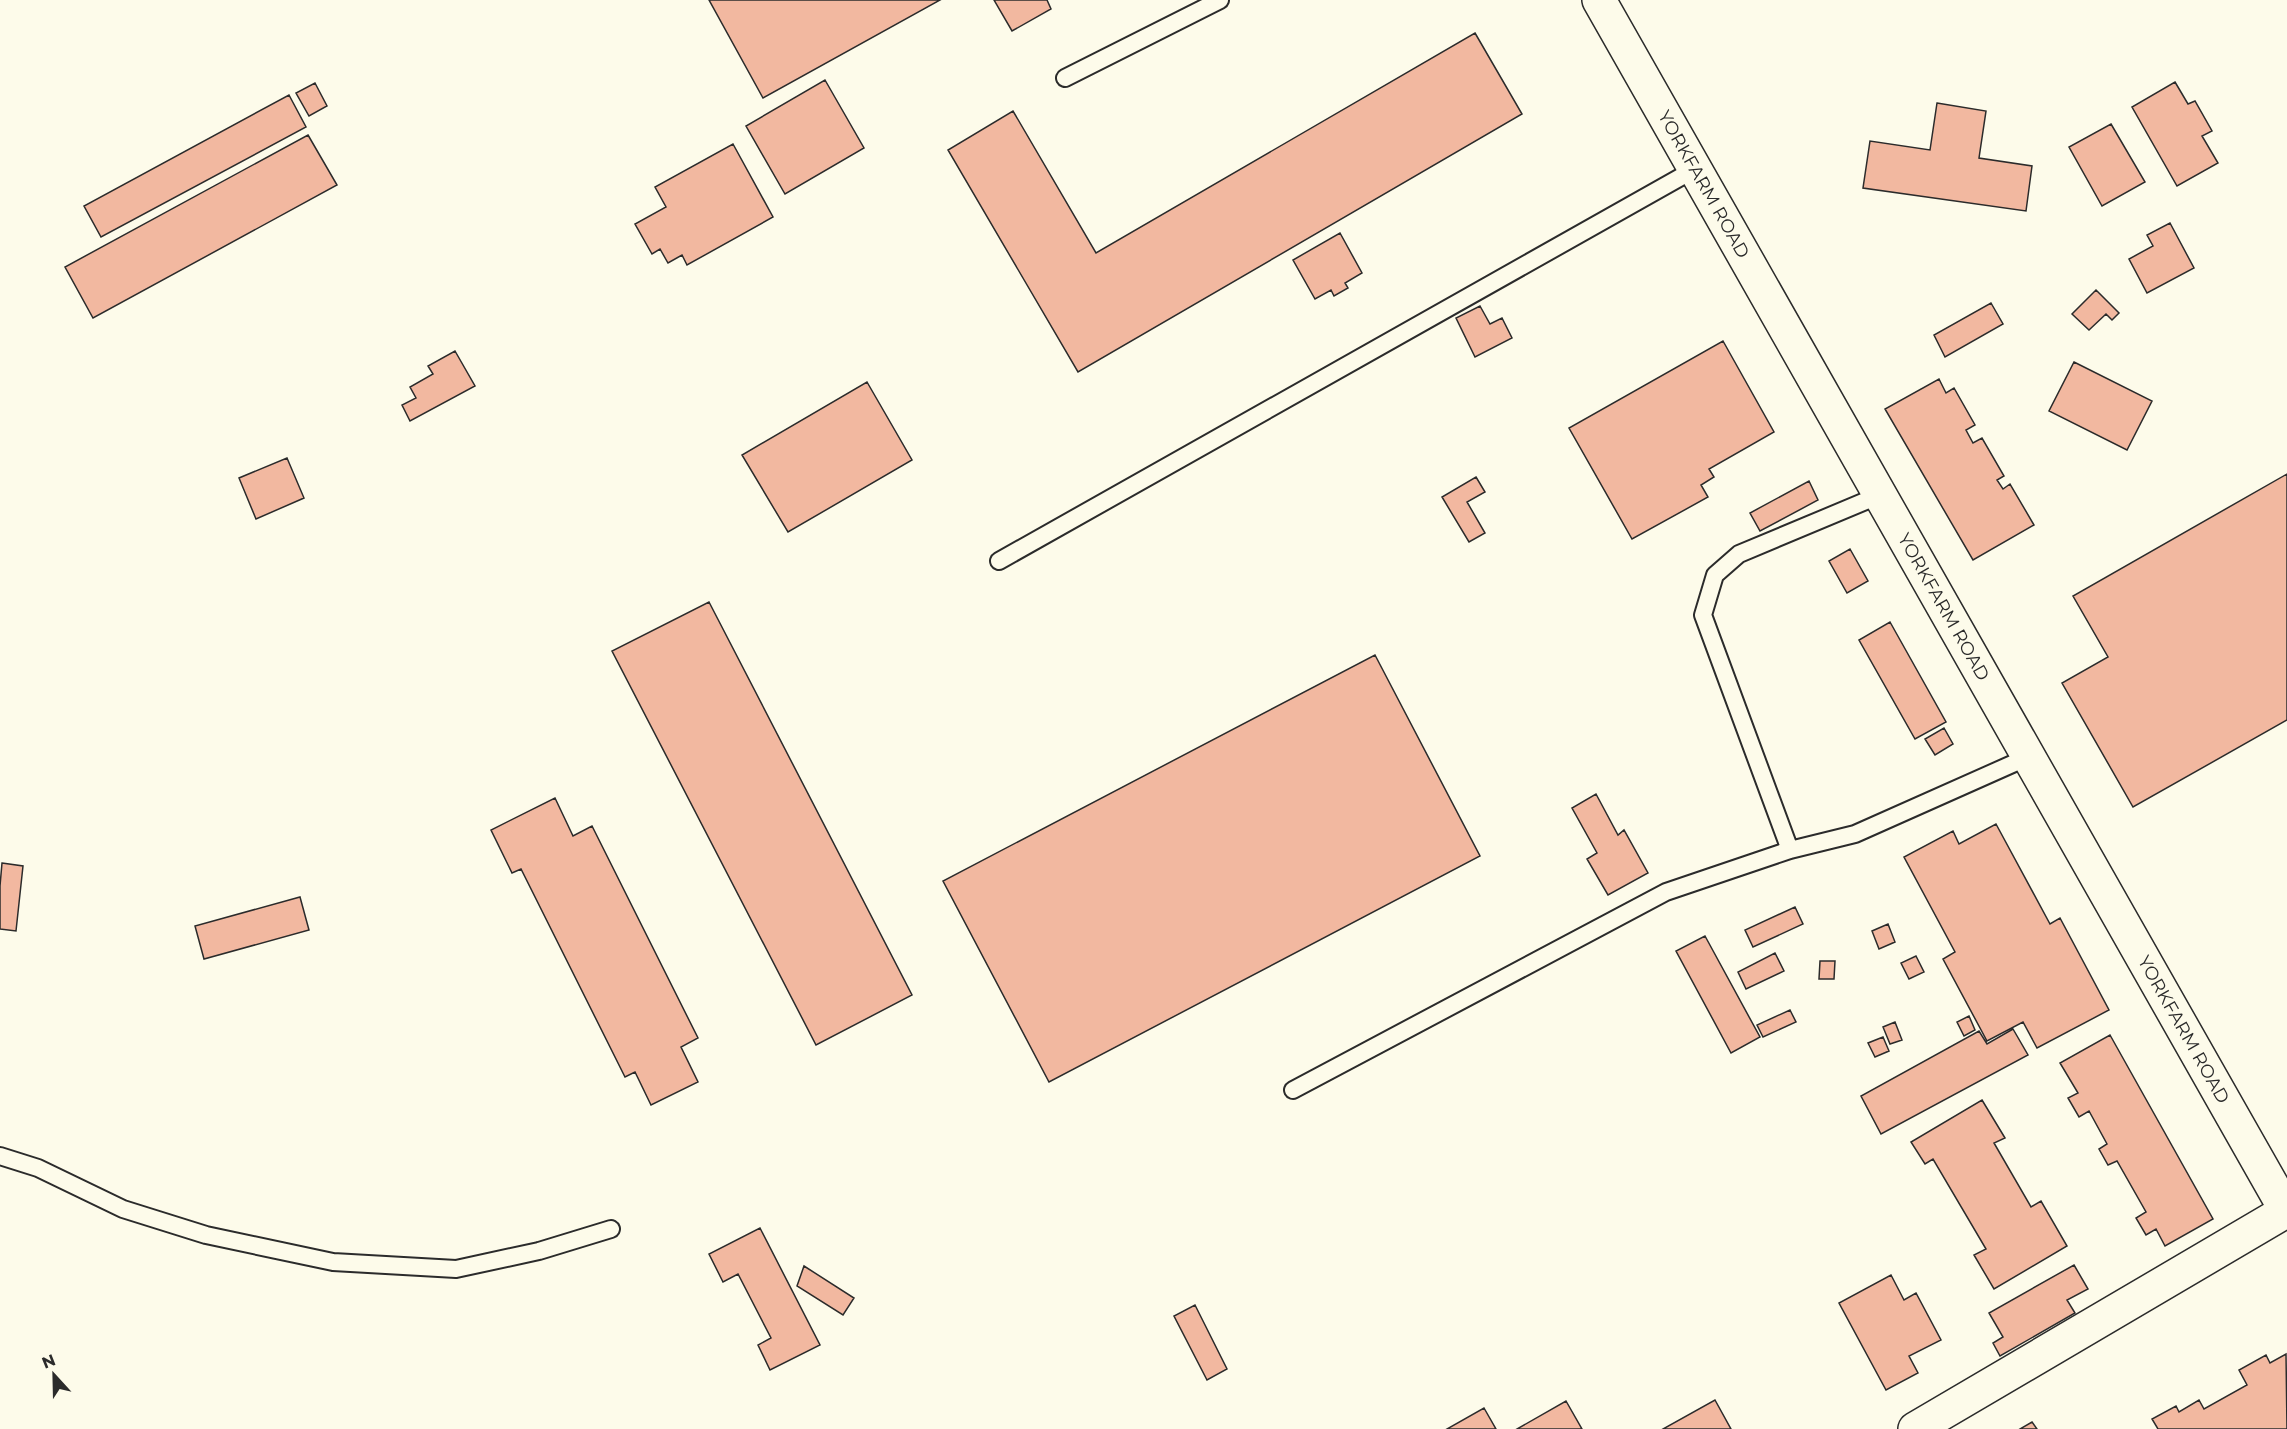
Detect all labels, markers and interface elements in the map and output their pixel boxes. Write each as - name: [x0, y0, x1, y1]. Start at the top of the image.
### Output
- street label: YORKFARM ROAD: [1653, 107, 1754, 262]
- street label: YORKFARM ROAD: [1893, 529, 1994, 685]
- street label: YORKFARM ROAD: [2133, 952, 2234, 1107]
- north arrow: [24, 1345, 84, 1405]
- text: N: [39, 1350, 58, 1373]

